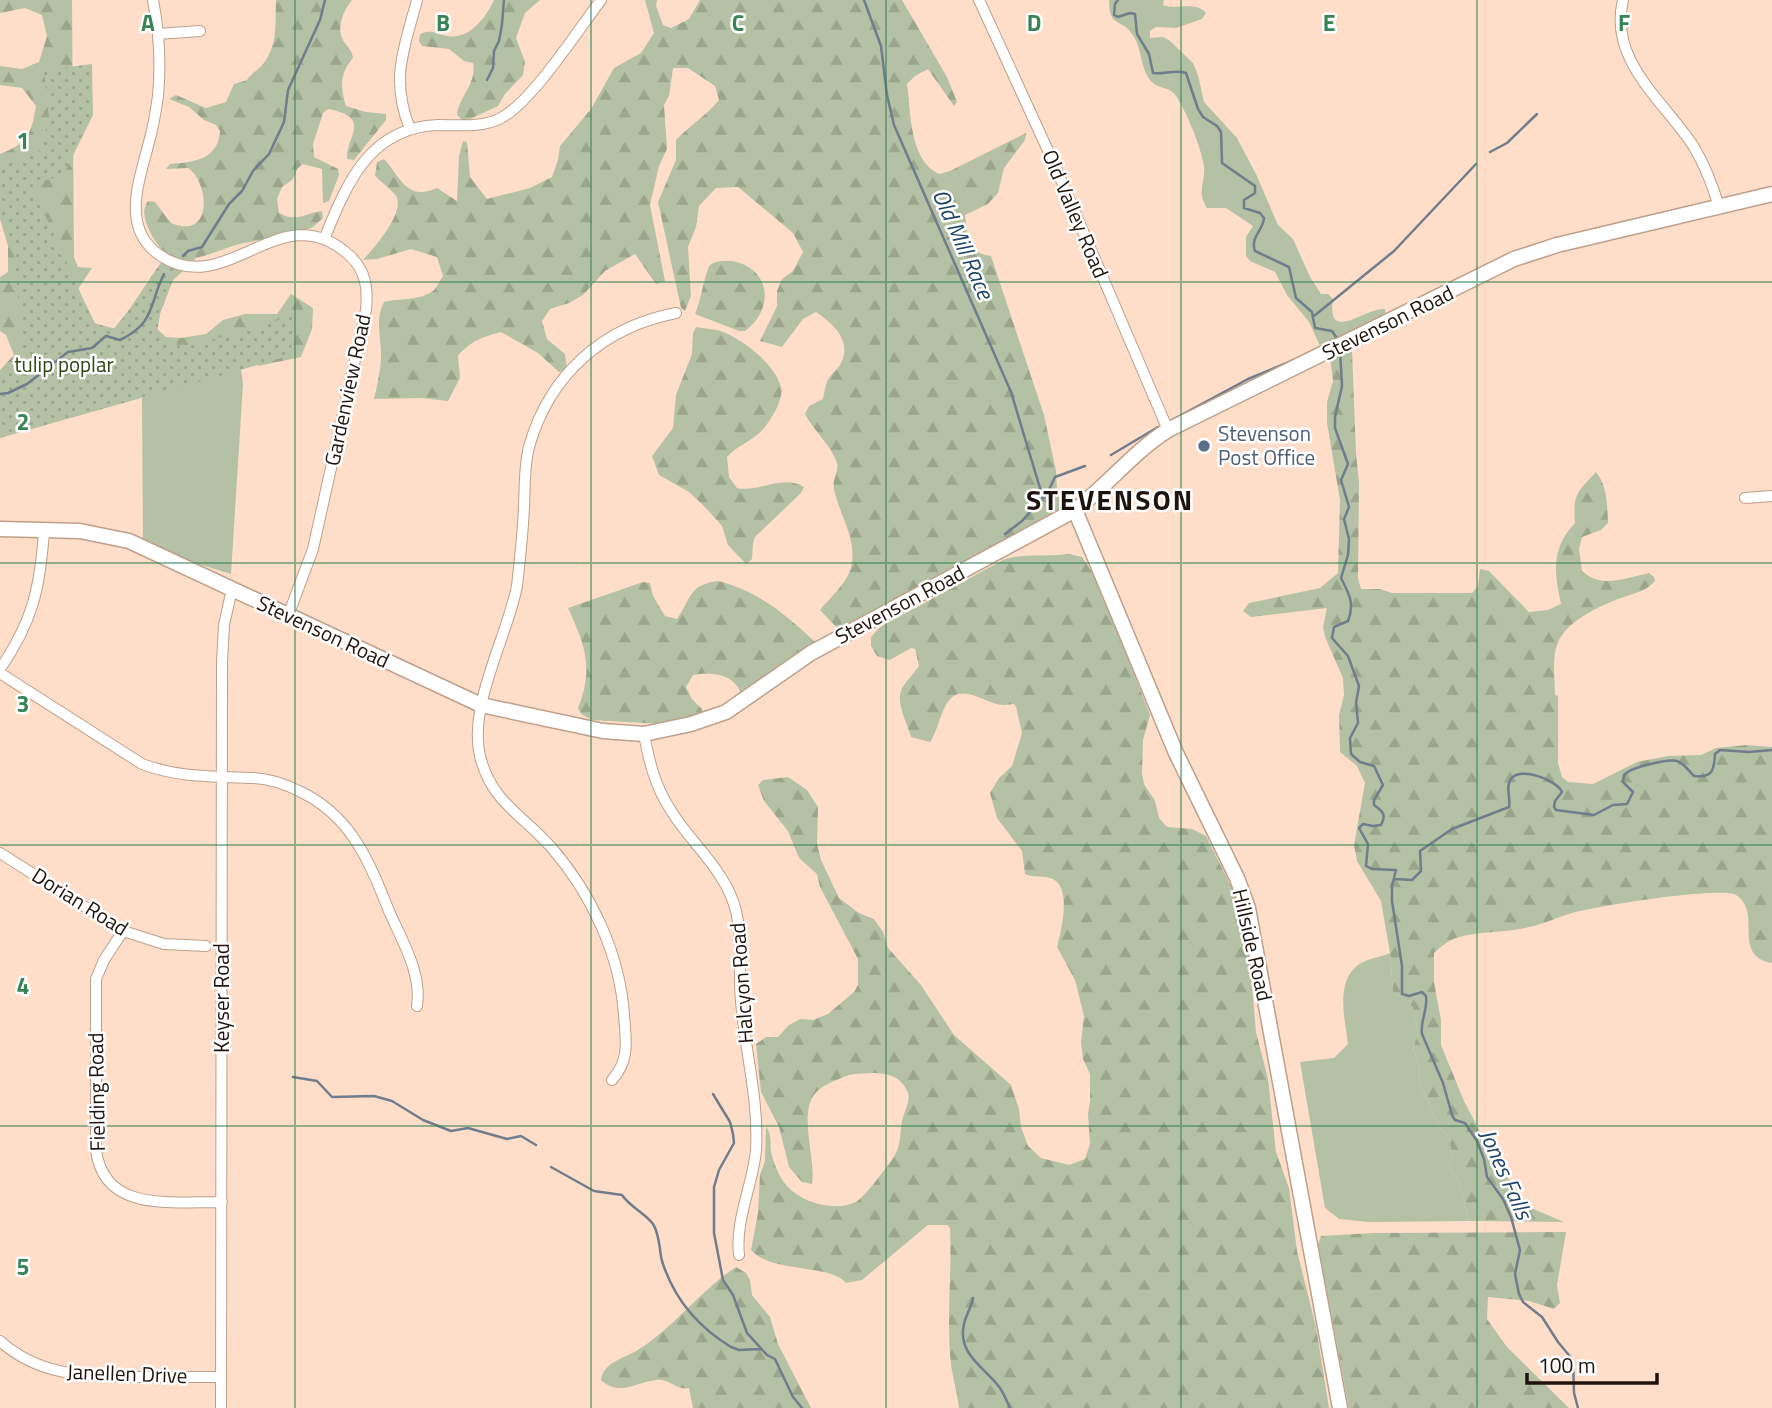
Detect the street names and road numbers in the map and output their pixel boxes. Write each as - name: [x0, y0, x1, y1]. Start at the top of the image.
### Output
- street label: Old Valley Road: [1034, 144, 1117, 283]
- street label: Stevenson Road: [1316, 276, 1459, 368]
- street label: Gardenview Road: [315, 311, 379, 469]
- street label: Stevenson Road: [829, 556, 970, 652]
- street label: Stevenson Road: [252, 586, 395, 676]
- street label: Dorian Road: [26, 859, 135, 943]
- street label: Hillside Road: [1224, 885, 1281, 1004]
- street label: Halcyon Road: [721, 922, 761, 1045]
- street label: Keyser Road: [205, 943, 237, 1053]
- street label: Fielding Road: [79, 1032, 113, 1152]
- street label: Janellen Drive: [66, 1355, 188, 1391]

